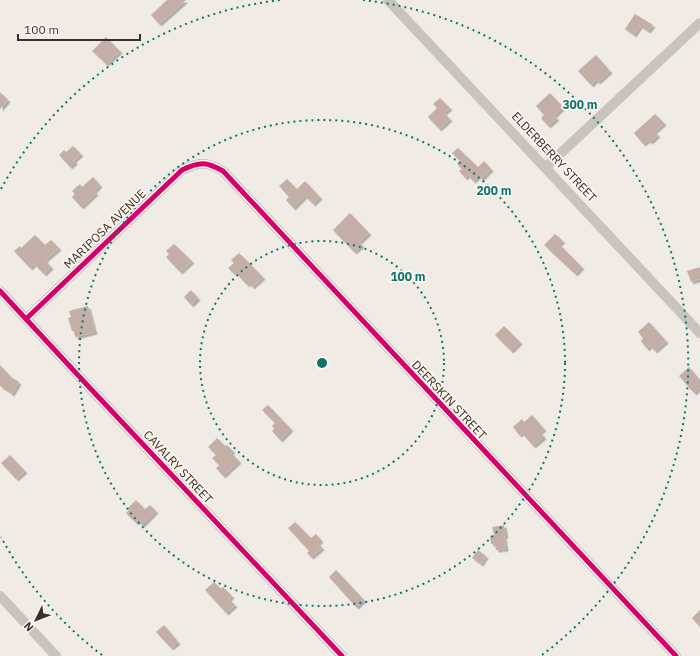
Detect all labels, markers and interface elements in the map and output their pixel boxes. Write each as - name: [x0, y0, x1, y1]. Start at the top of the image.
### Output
- scale bar: [18, 16, 140, 42]
- text: 100 m: [24, 22, 59, 37]
- text: 300 m: [562, 97, 598, 112]
- street label: ELDERBERRY STREET: [509, 109, 600, 205]
- text: 200 m: [476, 183, 512, 198]
- street label: MARIPOSA AVENUE: [60, 186, 149, 272]
- text: 100 m: [390, 269, 426, 284]
- centre of rings: [315, 356, 329, 370]
- street label: DEERSKIN STREET: [409, 357, 490, 442]
- street label: CAVALRY STREET: [141, 427, 216, 506]
- north arrow: [16, 600, 56, 640]
- text: N: [21, 619, 37, 635]

